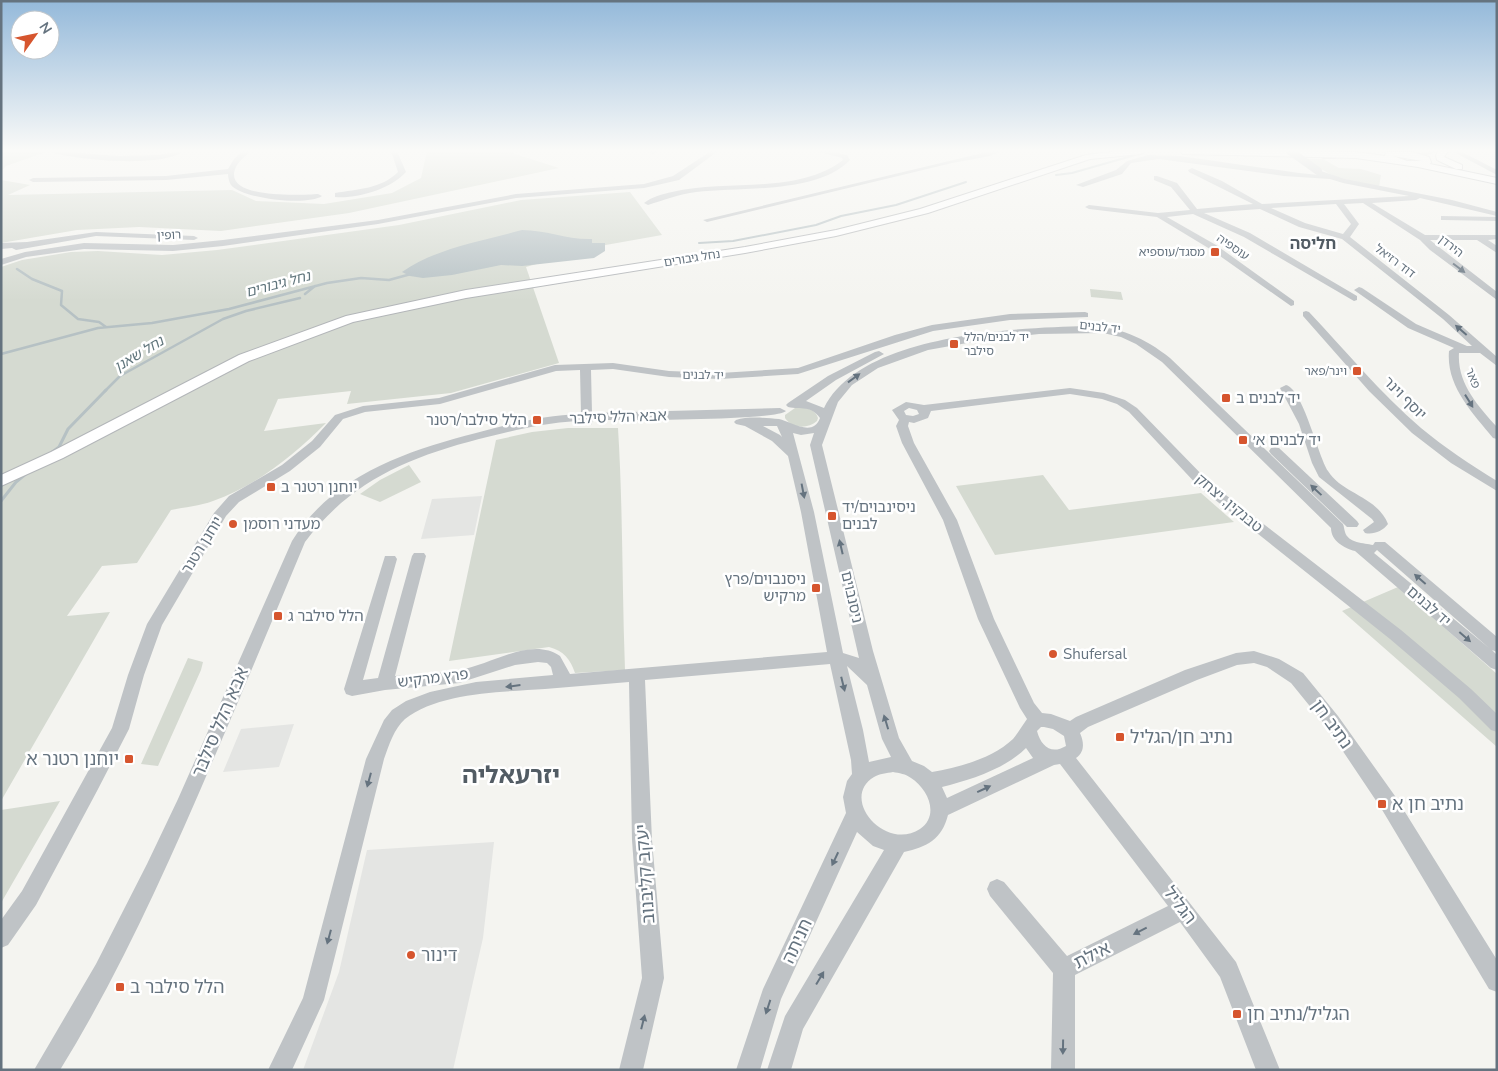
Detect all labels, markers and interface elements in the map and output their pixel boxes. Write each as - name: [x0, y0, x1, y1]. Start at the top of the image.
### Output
- north arrow: [10, 10, 60, 60]
- text: N: [35, 19, 56, 38]
- street label: רופין: [157, 227, 181, 243]
- street label: עוספיה: [1214, 230, 1252, 264]
- street label: הירדן: [1435, 231, 1467, 261]
- district label: חליסה: [1290, 233, 1336, 255]
- street label: דוד רזיאל: [1371, 240, 1419, 282]
- place label: מסגד/עוספיא: [1139, 244, 1205, 260]
- street label: נחל גיבורים: [663, 246, 721, 270]
- marker: מסגד/עוספיא: [1209, 246, 1221, 258]
- one-way arrow: [1452, 263, 1465, 274]
- water label: נחל גיבורים: [244, 266, 314, 302]
- street label: יד לבנים: [1078, 317, 1122, 337]
- one-way arrow: [1456, 324, 1468, 336]
- place label: יד לבנים/הלל סילבר: [964, 329, 1029, 359]
- water label: נחל שאנן: [111, 331, 169, 376]
- marker: יד לבנים/הלל סילבר: [948, 338, 960, 350]
- place label: וינר/פאר: [1305, 363, 1347, 379]
- marker: וינר/פאר: [1351, 365, 1363, 377]
- street label: פאר: [1462, 365, 1484, 391]
- street label: יד לבנים: [682, 367, 724, 383]
- street label: יוסף וינר: [1379, 372, 1431, 424]
- one-way arrow: [847, 373, 861, 383]
- place label: יד לבנים ב: [1236, 388, 1300, 408]
- marker: יד לבנים ב: [1220, 392, 1232, 404]
- one-way arrow: [1464, 394, 1474, 407]
- street label: אבא הלל סילבר: [569, 405, 667, 429]
- place label: הלל סילבר/רטנר: [426, 410, 527, 430]
- marker: הלל סילבר/רטנר: [531, 414, 543, 426]
- place label: יד לבנים א׳: [1253, 430, 1321, 450]
- marker: יד לבנים א׳: [1237, 434, 1249, 446]
- street label: טבנקין, יצחק: [1191, 469, 1267, 537]
- place label: יוחנן רטנר ב: [281, 477, 357, 497]
- marker: יוחנן רטנר ב: [265, 481, 277, 493]
- one-way arrow: [800, 483, 808, 499]
- one-way arrow: [1311, 484, 1323, 496]
- place label: ניסינבוים/יד לבנים: [842, 497, 916, 534]
- marker: ניסינבוים/יד לבנים: [826, 510, 838, 522]
- street label: יוחנן רטנר: [177, 513, 227, 577]
- place label: מעדני רוסמן: [243, 514, 321, 534]
- marker: מעדני רוסמן: [227, 518, 239, 530]
- one-way arrow: [837, 540, 845, 555]
- place label: ניסנבוים/פרץ מרקיש: [725, 569, 806, 606]
- street label: ניסנבוים: [836, 569, 868, 625]
- one-way arrow: [1414, 574, 1427, 585]
- street label: יד לבנים: [1403, 581, 1455, 631]
- marker: ניסנבוים/פרץ מרקיש: [810, 582, 822, 594]
- place label: הלל סילבר ג: [288, 606, 364, 626]
- marker: הלל סילבר ג: [272, 610, 284, 622]
- one-way arrow: [1459, 631, 1471, 642]
- place label: Shufersal: [1063, 644, 1127, 664]
- marker: Shufersal: [1047, 648, 1059, 660]
- street label: אבא הלל סילבר: [186, 663, 254, 781]
- street label: פרץ מרקיש: [396, 664, 470, 692]
- one-way arrow: [839, 677, 847, 692]
- one-way arrow: [505, 682, 521, 690]
- street label: נתיב חן: [1306, 694, 1358, 754]
- one-way arrow: [881, 714, 889, 729]
- place label: נתיב חן/הגליל: [1130, 725, 1233, 749]
- marker: נתיב חן/הגליל: [1114, 731, 1126, 743]
- place label: יוחנן רטנר א: [26, 747, 119, 771]
- marker: יוחנן רטנר א: [123, 753, 135, 765]
- district label: יזרעאליה: [462, 759, 560, 791]
- one-way arrow: [365, 772, 373, 787]
- one-way arrow: [977, 785, 991, 793]
- place label: נתיב חן א: [1392, 792, 1464, 816]
- marker: נתיב חן א: [1376, 798, 1388, 810]
- street label: יעקב קליבנוב: [630, 823, 660, 925]
- one-way arrow: [831, 852, 839, 866]
- street label: הגליל: [1158, 881, 1202, 929]
- street label: חניתה: [776, 915, 818, 967]
- one-way arrow: [1133, 927, 1147, 935]
- one-way arrow: [325, 930, 333, 945]
- street label: אילת: [1070, 936, 1114, 974]
- place label: דינור: [421, 943, 458, 967]
- marker: דינור: [405, 949, 417, 961]
- one-way arrow: [815, 972, 824, 985]
- place label: הלל סילבר ב: [130, 975, 224, 999]
- marker: הלל סילבר ב: [114, 981, 126, 993]
- one-way arrow: [764, 1000, 771, 1015]
- place label: הגליל/נתיב חן: [1247, 1002, 1350, 1026]
- marker: הגליל/נתיב חן: [1231, 1008, 1243, 1020]
- one-way arrow: [639, 1015, 647, 1030]
- one-way arrow: [1059, 1039, 1067, 1055]

